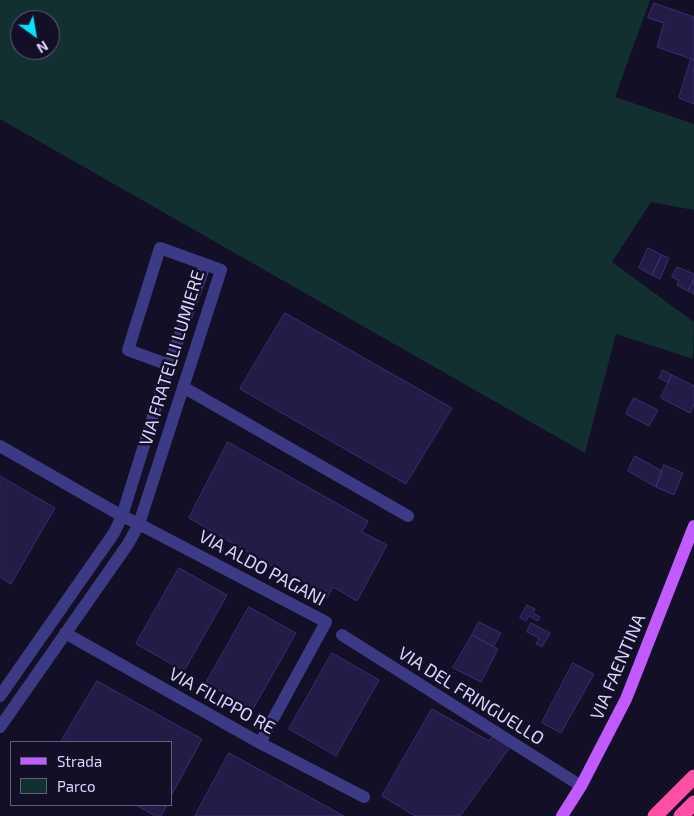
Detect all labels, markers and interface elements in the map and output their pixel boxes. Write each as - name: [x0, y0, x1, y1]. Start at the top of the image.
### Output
- north arrow: [10, 10, 60, 60]
- text: N: [34, 37, 51, 57]
- street label: VIA FRATELLI LUMIERE: [135, 268, 209, 448]
- street label: VIA ALDO PAGANI: [195, 526, 329, 610]
- street label: VIA FAENTINA: [586, 611, 650, 723]
- street label: VIA DEL FRINGUELLO: [394, 642, 548, 750]
- street label: VIA FILIPPO RE: [165, 663, 279, 739]
- legend: [10, 741, 172, 806]
- text: Strada: [57, 752, 102, 770]
- text: Parco: [57, 777, 96, 795]

